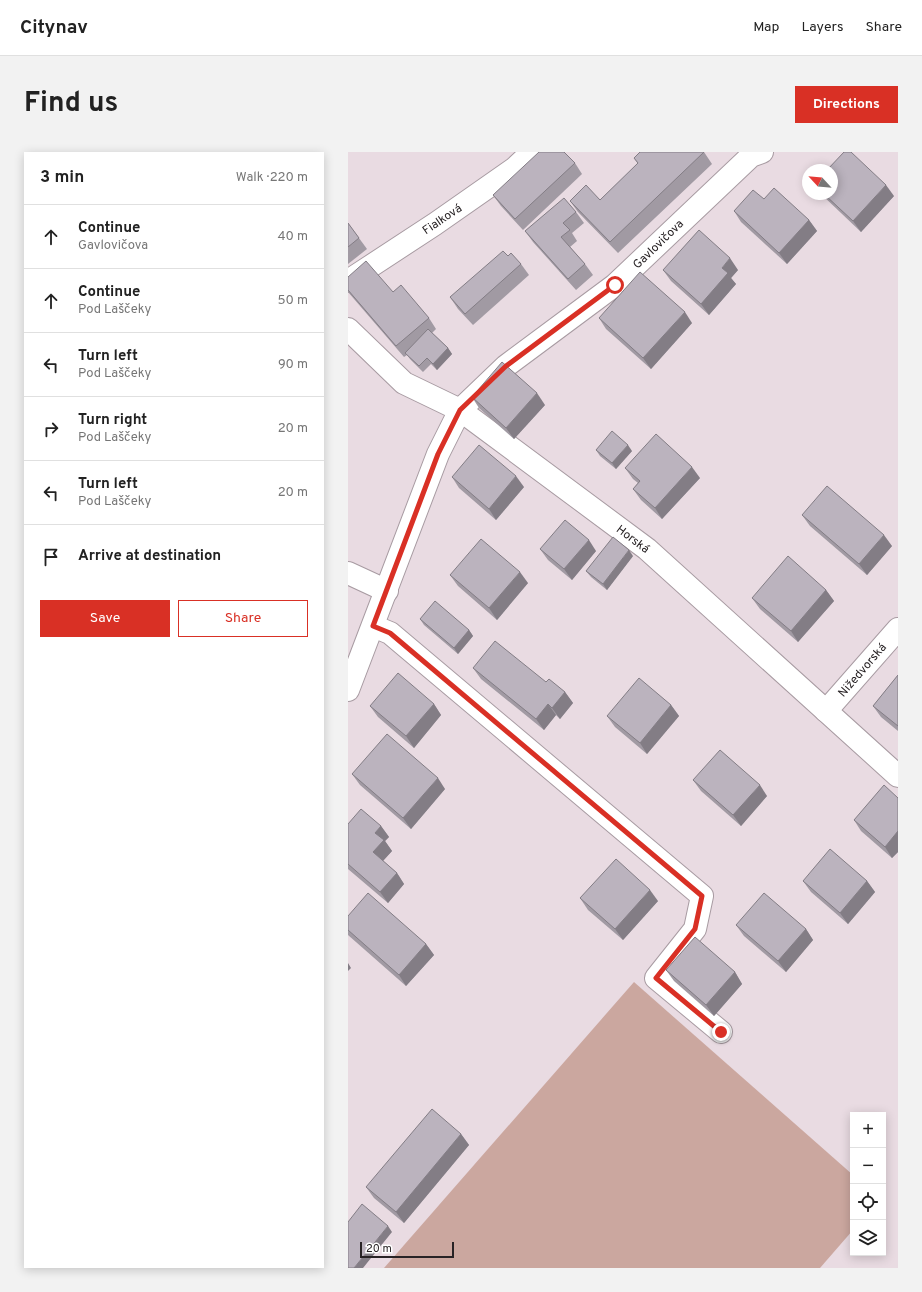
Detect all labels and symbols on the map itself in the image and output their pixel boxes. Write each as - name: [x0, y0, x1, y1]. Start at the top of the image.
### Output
- north arrow: [802, 164, 838, 200]
- street label: Fialková: [420, 201, 465, 239]
- street label: Gavlovičova: [630, 216, 688, 273]
- route start: [606, 276, 624, 294]
- street label: Horská: [612, 522, 652, 558]
- street label: Nižedvorská: [835, 640, 891, 701]
- route end: [712, 1023, 730, 1041]
- scale bar: [360, 1240, 454, 1259]

